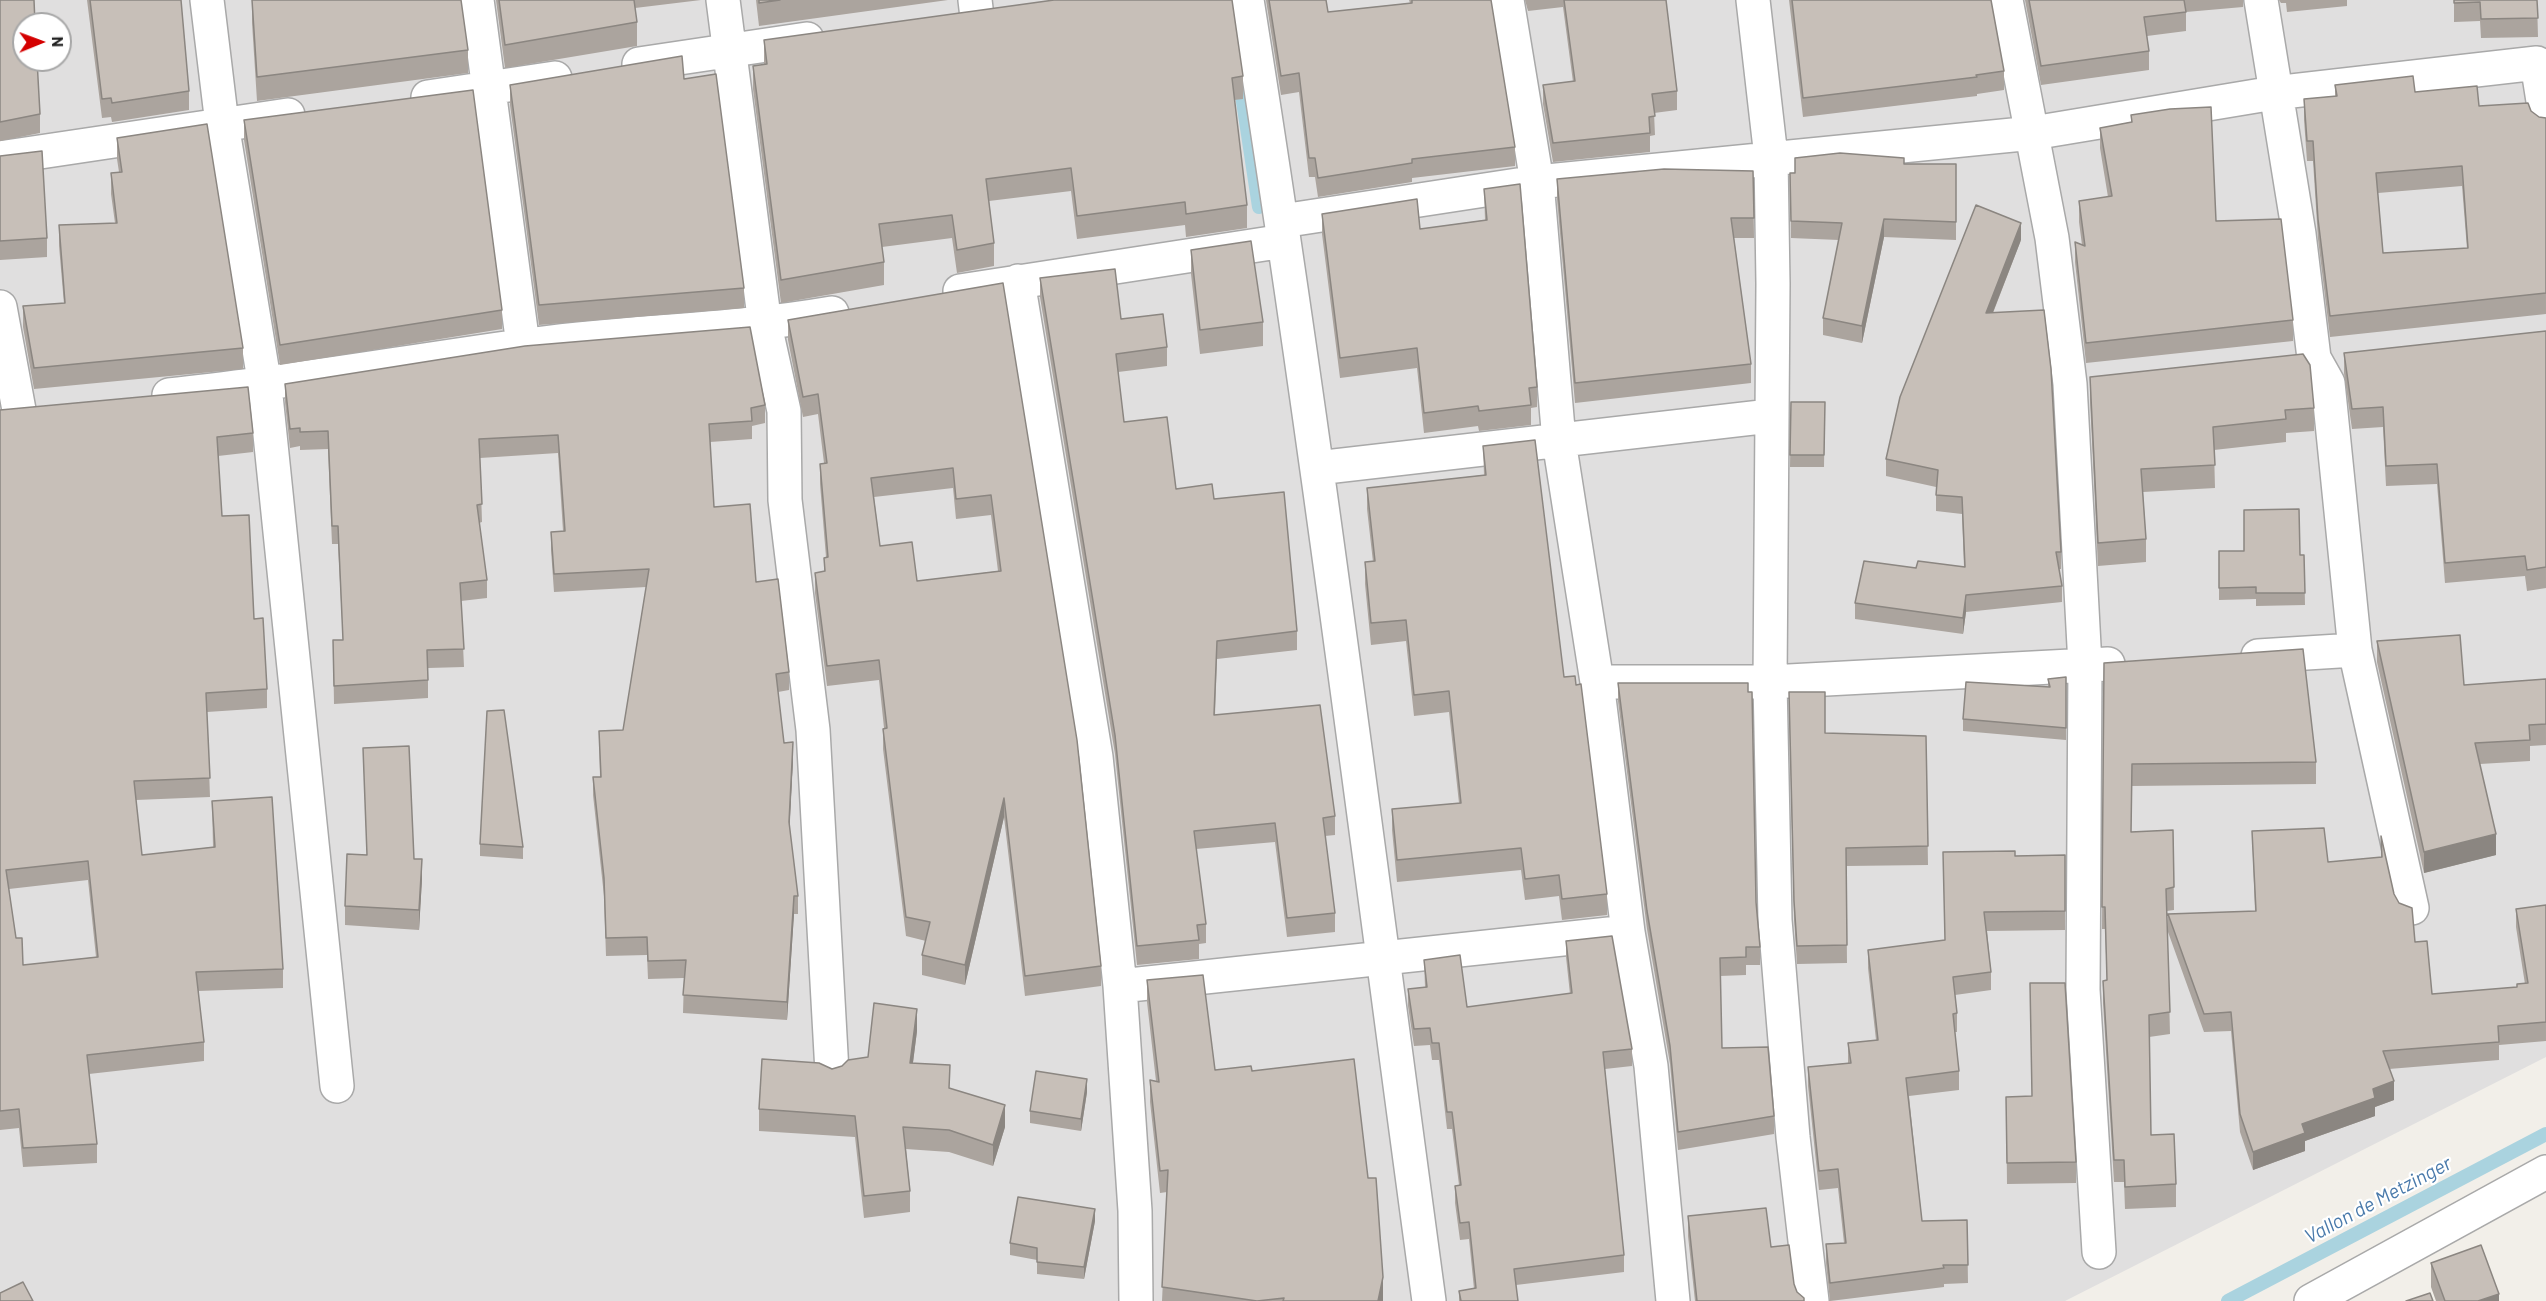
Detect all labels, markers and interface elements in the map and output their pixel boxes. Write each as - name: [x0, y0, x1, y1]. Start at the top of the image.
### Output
- north arrow: [12, 12, 72, 72]
- text: N: [49, 36, 68, 47]
- water label: Vallon de Metzinger: [2301, 1151, 2455, 1249]

